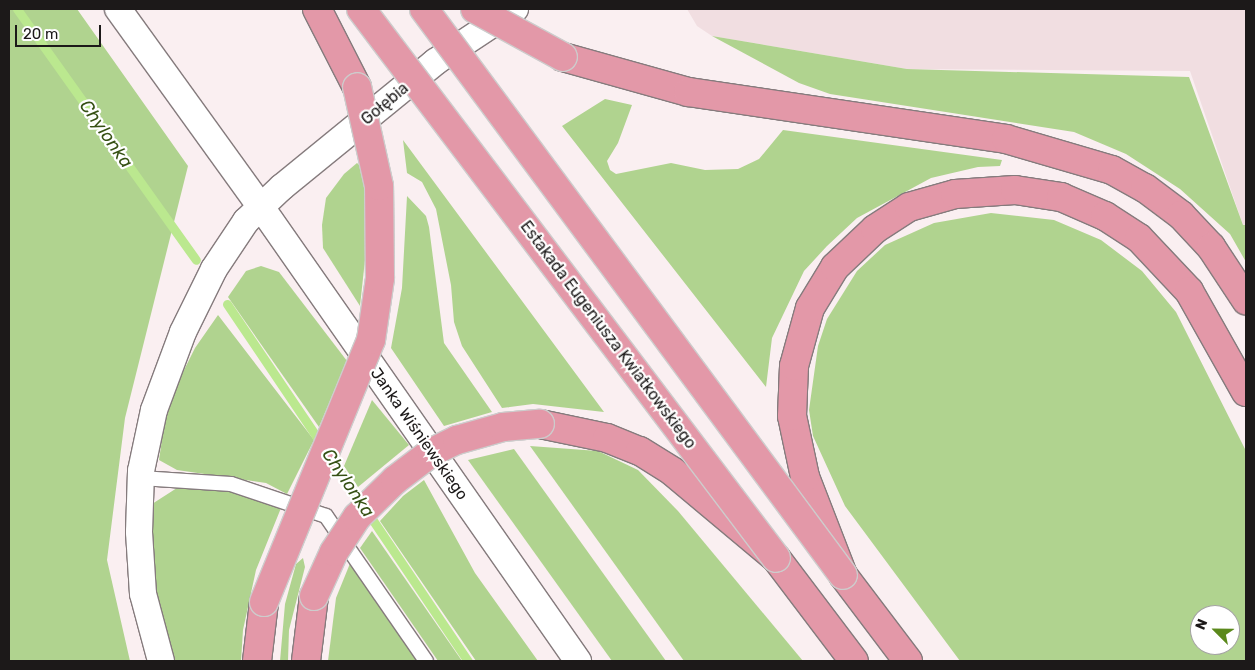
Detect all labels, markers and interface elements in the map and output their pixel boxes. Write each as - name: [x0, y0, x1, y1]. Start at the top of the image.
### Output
- scale bar: [18, 15, 104, 47]
- text: 20 m: [23, 25, 58, 43]
- street label: Gołębia: [357, 79, 413, 129]
- water label: Chylonka: [75, 96, 137, 172]
- street label: Estakada Eugeniusza Kwiatkowskiego: [516, 217, 700, 453]
- street label: Janka Wiśniewskiego: [366, 364, 472, 504]
- water label: Chylonka: [317, 445, 379, 521]
- north arrow: [1190, 605, 1240, 655]
- text: N: [1192, 616, 1211, 632]

